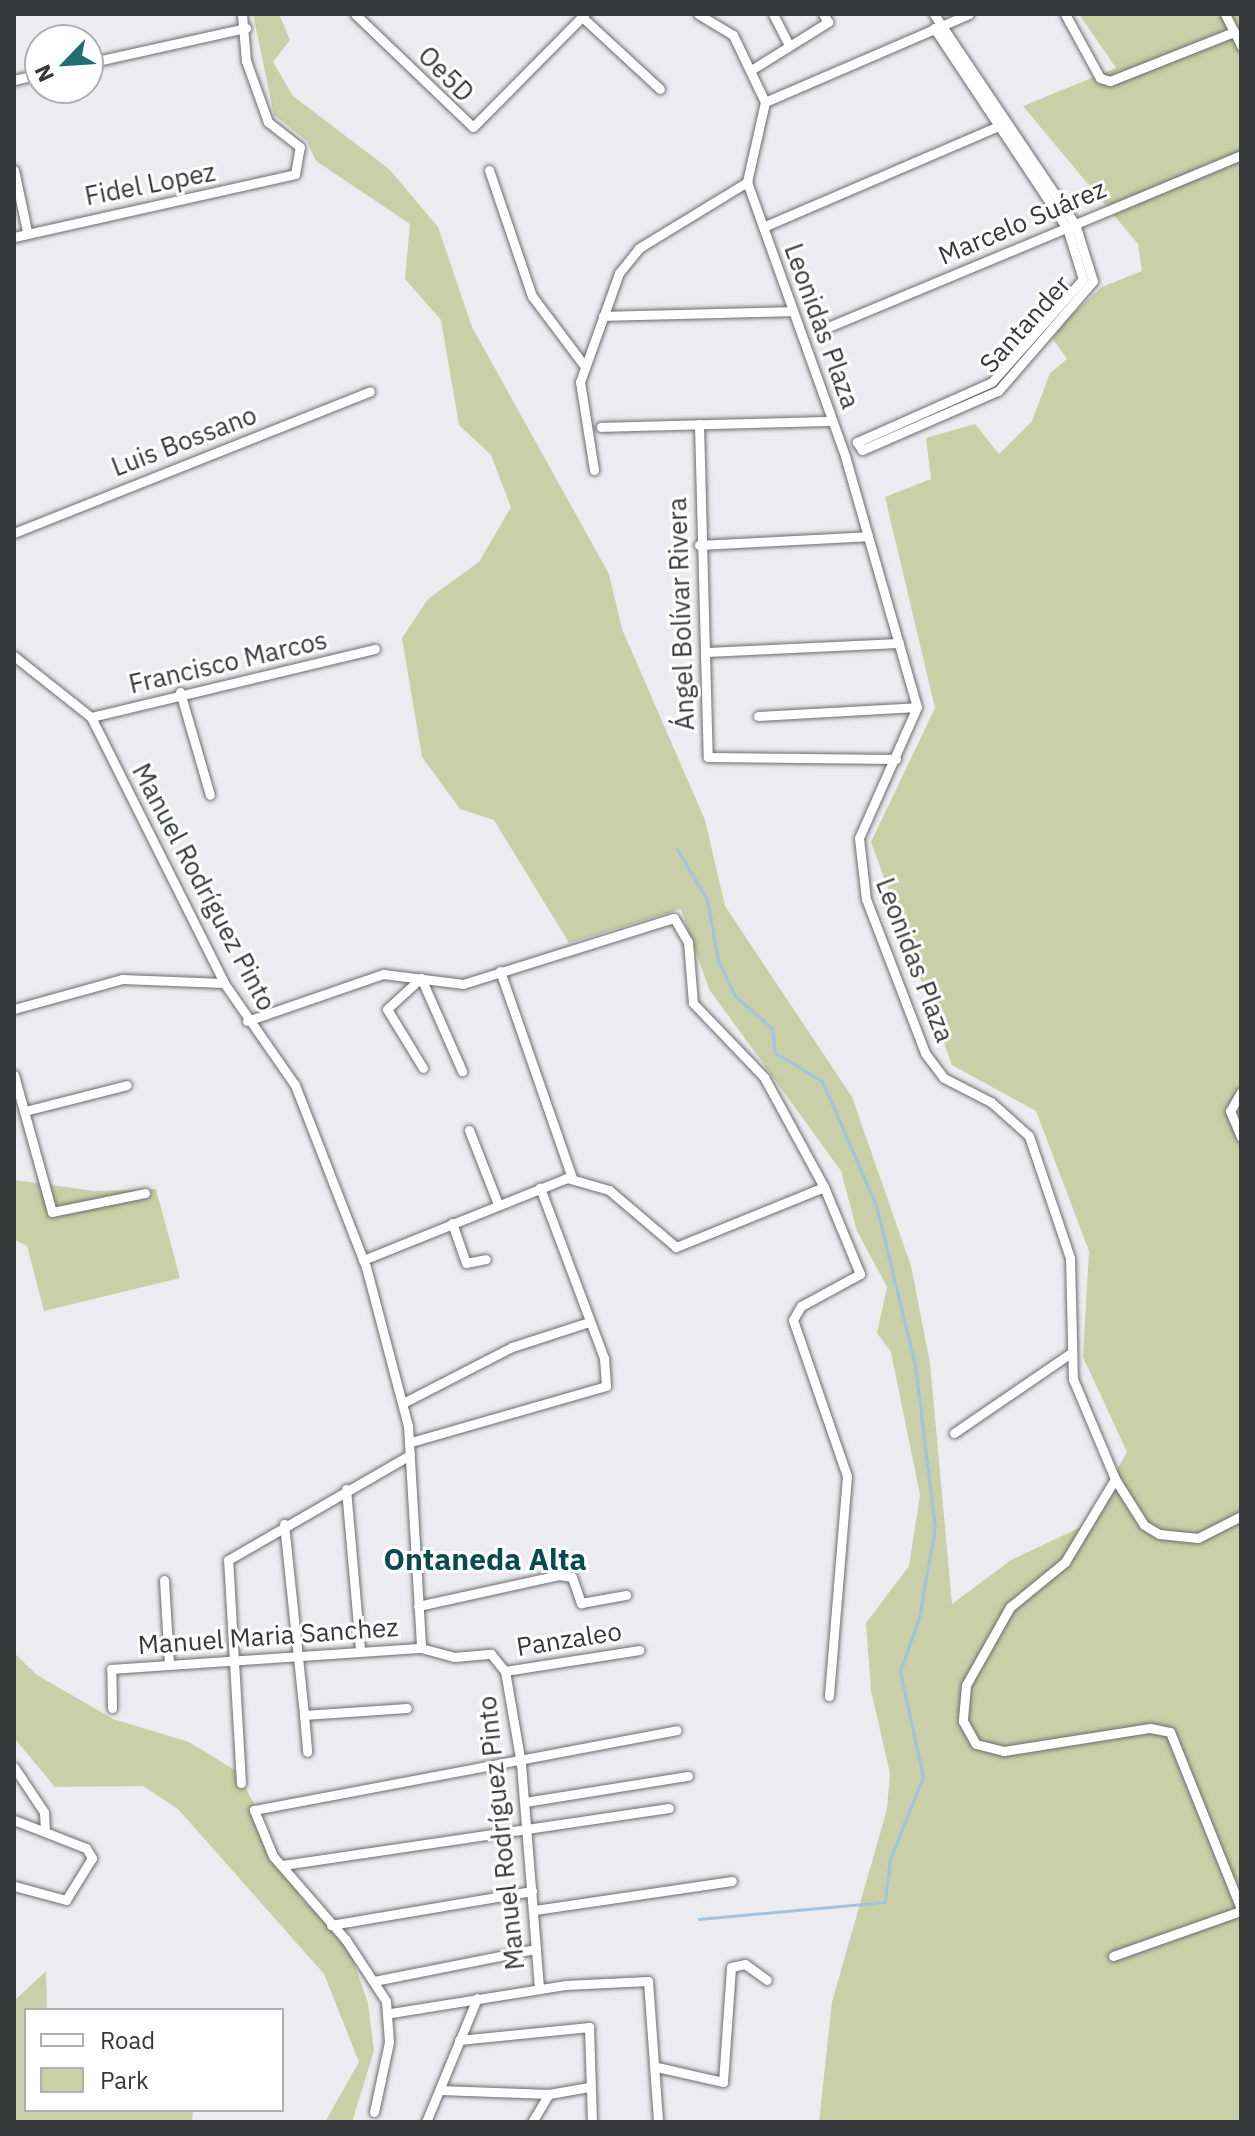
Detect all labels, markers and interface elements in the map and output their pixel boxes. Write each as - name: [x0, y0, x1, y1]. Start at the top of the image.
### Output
- north arrow: [24, 24, 104, 104]
- street label: Oe5D: [412, 40, 480, 108]
- text: N: [27, 60, 60, 87]
- street label: Fidel Lopez: [82, 156, 218, 212]
- street label: Marcelo Suárez: [934, 173, 1110, 271]
- street label: Leonidas Plaza: [778, 239, 866, 413]
- street label: Santander: [973, 269, 1077, 379]
- street label: Luis Bossano: [107, 399, 261, 483]
- street label: Ángel Bolívar Rivera: [661, 497, 701, 731]
- street label: Francisco Marcos: [126, 624, 330, 700]
- street label: Manuel Rodríguez Pinto: [126, 758, 282, 1016]
- street label: Leonidas Plaza: [869, 874, 961, 1046]
- district label: Ontaneda Alta: [383, 1541, 587, 1577]
- street label: Manuel Maria Sanchez: [137, 1611, 399, 1661]
- street label: Panzaleo: [514, 1615, 624, 1663]
- street label: Manuel Rodríguez Pinto: [471, 1694, 531, 1972]
- legend: [24, 2008, 284, 2112]
- text: Road: [100, 2024, 155, 2056]
- text: Park: [100, 2064, 149, 2096]

